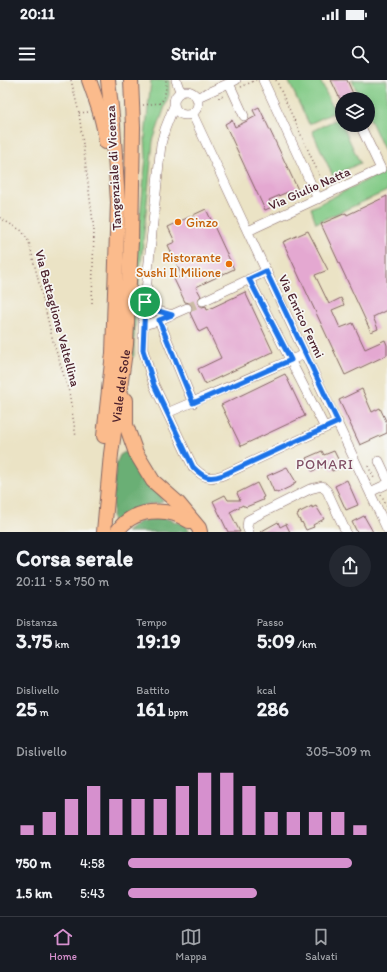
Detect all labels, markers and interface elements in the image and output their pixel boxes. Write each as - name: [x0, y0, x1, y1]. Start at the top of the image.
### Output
- text: 20:11: [20, 5, 55, 23]
- icon: menu: [16, 43, 38, 65]
- text: Stridr: [171, 43, 216, 65]
- icon: search: [349, 43, 371, 65]
- map controls: [335, 92, 375, 132]
- button: layers: [335, 92, 375, 132]
- street label: Tangenziale di Vicenza: [103, 105, 124, 231]
- street label: Via Giulio Natta: [266, 164, 353, 213]
- place label: Ginzo: [186, 215, 219, 230]
- marker: Ginzo: [173, 217, 183, 227]
- street label: Via Battaglione Valtellina: [32, 248, 83, 389]
- place label: Ristorante Sushi Il Milione: [136, 250, 221, 280]
- marker: Ristorante Sushi Il Milione: [224, 259, 234, 269]
- street label: Via Enrico Fermi: [276, 272, 327, 360]
- pin: [128, 285, 162, 319]
- icon: arrive: [134, 291, 156, 313]
- street label: Viale del Sole: [108, 348, 133, 424]
- district label: POMARI: [296, 456, 354, 473]
- text: Corsa serale: [16, 545, 133, 572]
- button: share: [329, 545, 371, 587]
- text: 20:11 · 5 × 750 m: [16, 574, 109, 589]
- text: Distanza: [16, 616, 58, 629]
- text: Tempo: [136, 616, 167, 629]
- text: Passo: [257, 616, 284, 629]
- text: 3.75: [16, 629, 52, 653]
- text: 19:19: [136, 629, 181, 653]
- text: 5:09: [257, 629, 295, 653]
- text: km: [52, 638, 69, 651]
- text: /km: [295, 638, 317, 651]
- text: Dislivello: [16, 684, 59, 697]
- text: Battito: [136, 684, 170, 697]
- text: kcal: [257, 684, 276, 697]
- text: 25: [16, 697, 37, 721]
- text: 161: [136, 697, 165, 721]
- text: 286: [257, 697, 289, 721]
- text: m: [37, 706, 49, 719]
- text: bpm: [165, 706, 188, 719]
- text: Dislivello: [16, 744, 67, 759]
- text: 305–309 m: [306, 744, 371, 759]
- text: 750 m: [16, 856, 51, 871]
- text: 4:58: [80, 856, 105, 871]
- text: 1.5 km: [16, 886, 52, 901]
- text: 5:43: [80, 886, 105, 901]
- tab: Home: [49, 926, 77, 963]
- tab: Mappa: [176, 926, 207, 963]
- tab: Salvati: [305, 926, 338, 963]

